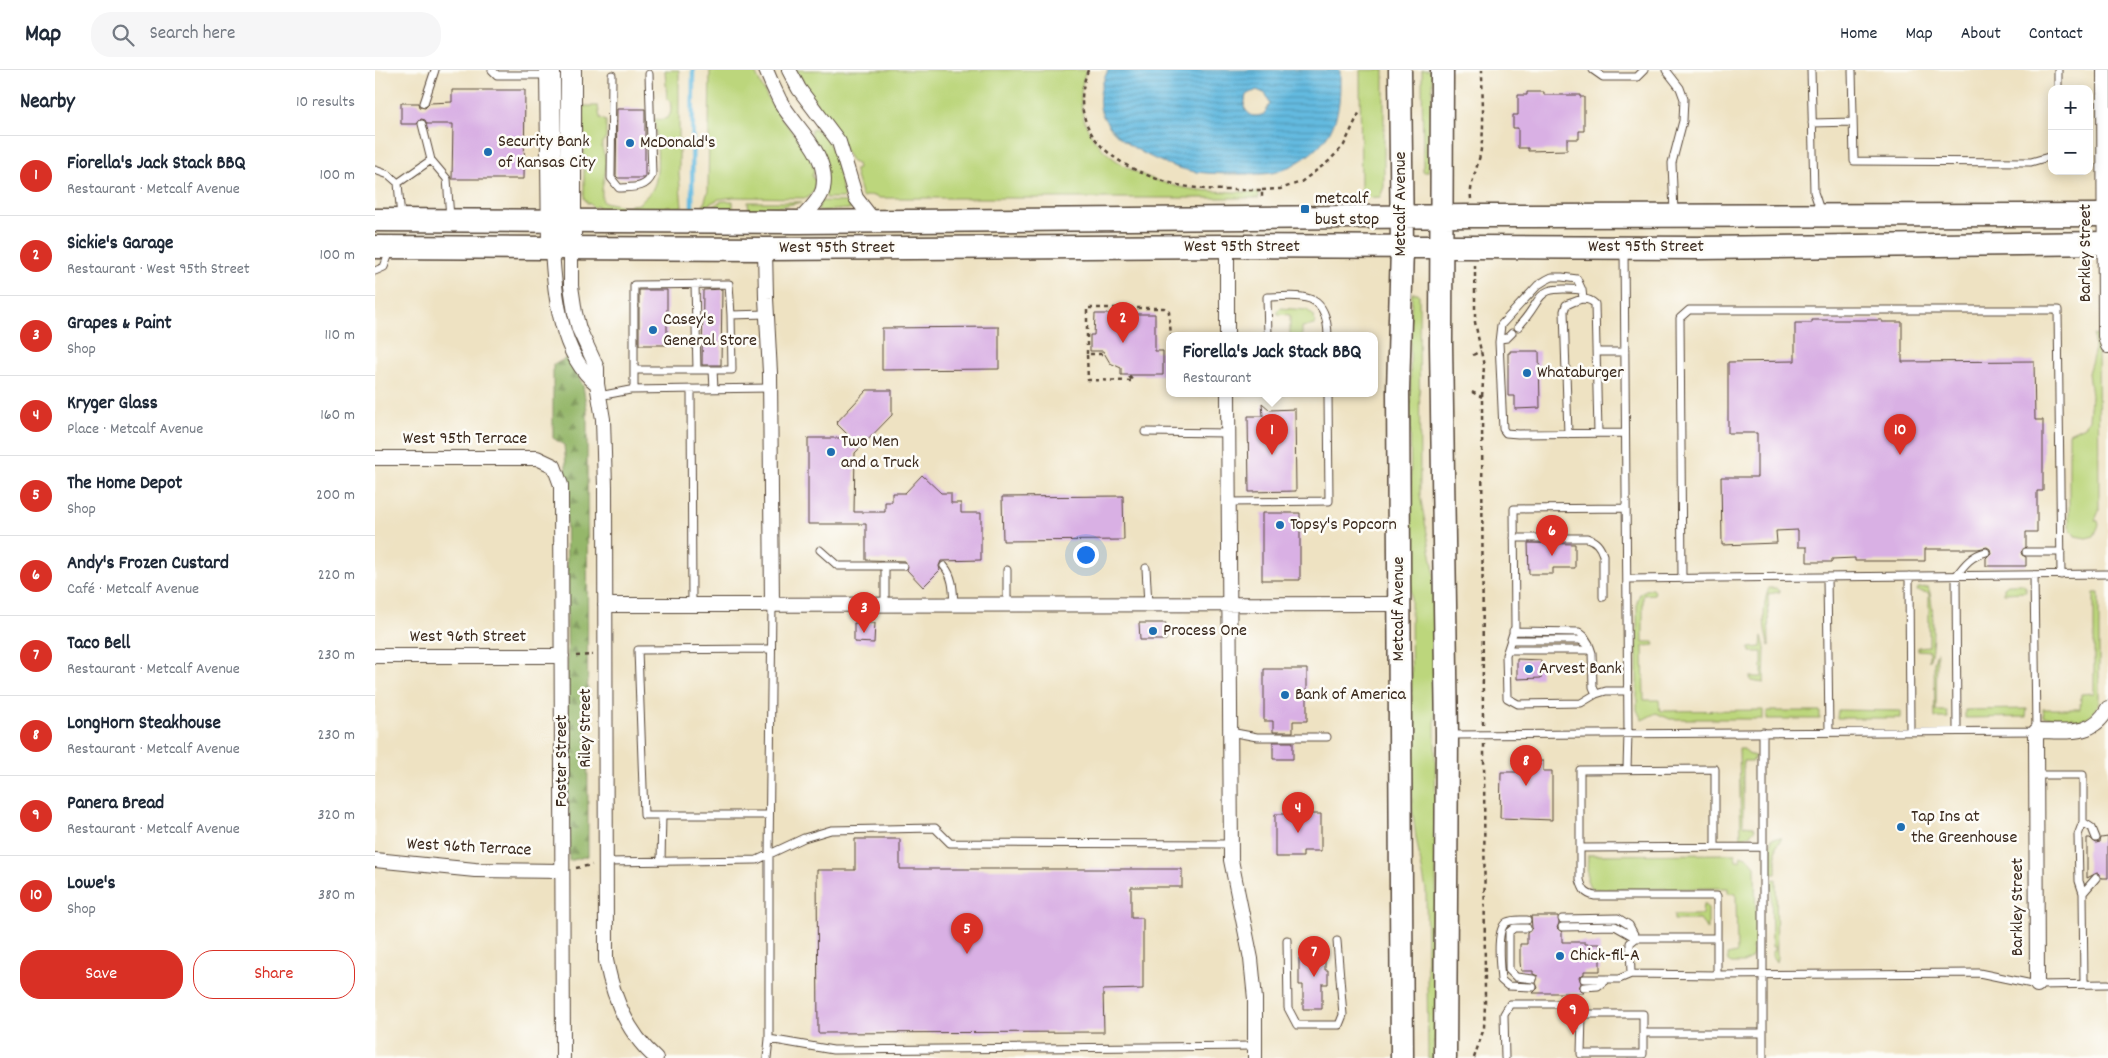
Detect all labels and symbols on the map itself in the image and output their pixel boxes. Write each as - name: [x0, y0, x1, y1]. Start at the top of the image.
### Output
- place label: Security Bank of Kansas City: [498, 130, 596, 176]
- place label: McDonald's: [640, 131, 716, 156]
- marker: McDonald's: [624, 137, 636, 149]
- marker: Security Bank of Kansas City: [482, 146, 494, 158]
- street label: Metcalf Avenue: [1389, 152, 1414, 256]
- place label: metcalf bust stop: [1315, 187, 1379, 233]
- marker: metcalf bust stop: [1299, 203, 1311, 215]
- street label: Barkley Street: [2074, 203, 2099, 302]
- street label: West 95th Street: [1184, 235, 1300, 260]
- street label: West 95th Street: [1588, 235, 1704, 260]
- street label: West 95th Street: [779, 236, 895, 261]
- pin: 2: [1107, 302, 1139, 343]
- place label: Casey's General Store: [663, 308, 757, 354]
- marker: Casey's General Store: [647, 324, 659, 336]
- place label: Whataburger: [1537, 361, 1624, 386]
- marker: Whataburger: [1521, 367, 1533, 379]
- pin: 1: [1256, 414, 1288, 455]
- pin: 10: [1884, 414, 1916, 455]
- street label: West 95th Terrace: [403, 427, 527, 452]
- place label: Two Men and a Truck: [841, 430, 919, 476]
- marker: Two Men and a Truck: [825, 446, 837, 458]
- place label: Topsy's Popcorn: [1290, 513, 1397, 538]
- pin: 6: [1536, 515, 1568, 556]
- marker: Topsy's Popcorn: [1274, 519, 1286, 531]
- your location: [1073, 542, 1099, 568]
- street label: Metcalf Avenue: [1387, 557, 1412, 661]
- pin: 3: [848, 592, 880, 633]
- place label: Process One: [1163, 619, 1247, 644]
- street label: West 96th Street: [410, 625, 527, 650]
- marker: Process One: [1147, 625, 1159, 637]
- place label: Arvest Bank: [1539, 657, 1622, 682]
- marker: Arvest Bank: [1523, 663, 1535, 675]
- place label: Bank of America: [1295, 683, 1407, 708]
- street label: Riley Street: [574, 688, 599, 768]
- marker: Bank of America: [1279, 689, 1291, 701]
- street label: Foster Street: [550, 714, 575, 807]
- pin: 8: [1510, 745, 1542, 786]
- pin: 4: [1282, 792, 1314, 833]
- place label: Tap Ins at the Greenhouse: [1911, 805, 2017, 851]
- marker: Tap Ins at the Greenhouse: [1895, 821, 1907, 833]
- street label: West 96th Terrace: [406, 832, 532, 864]
- street label: Barkley Street: [2006, 857, 2031, 956]
- pin: 5: [951, 913, 983, 954]
- pin: 7: [1298, 936, 1330, 977]
- place label: Chick-fil-A: [1570, 944, 1640, 969]
- marker: Chick-fil-A: [1554, 950, 1566, 962]
- pin: 9: [1557, 994, 1589, 1035]

